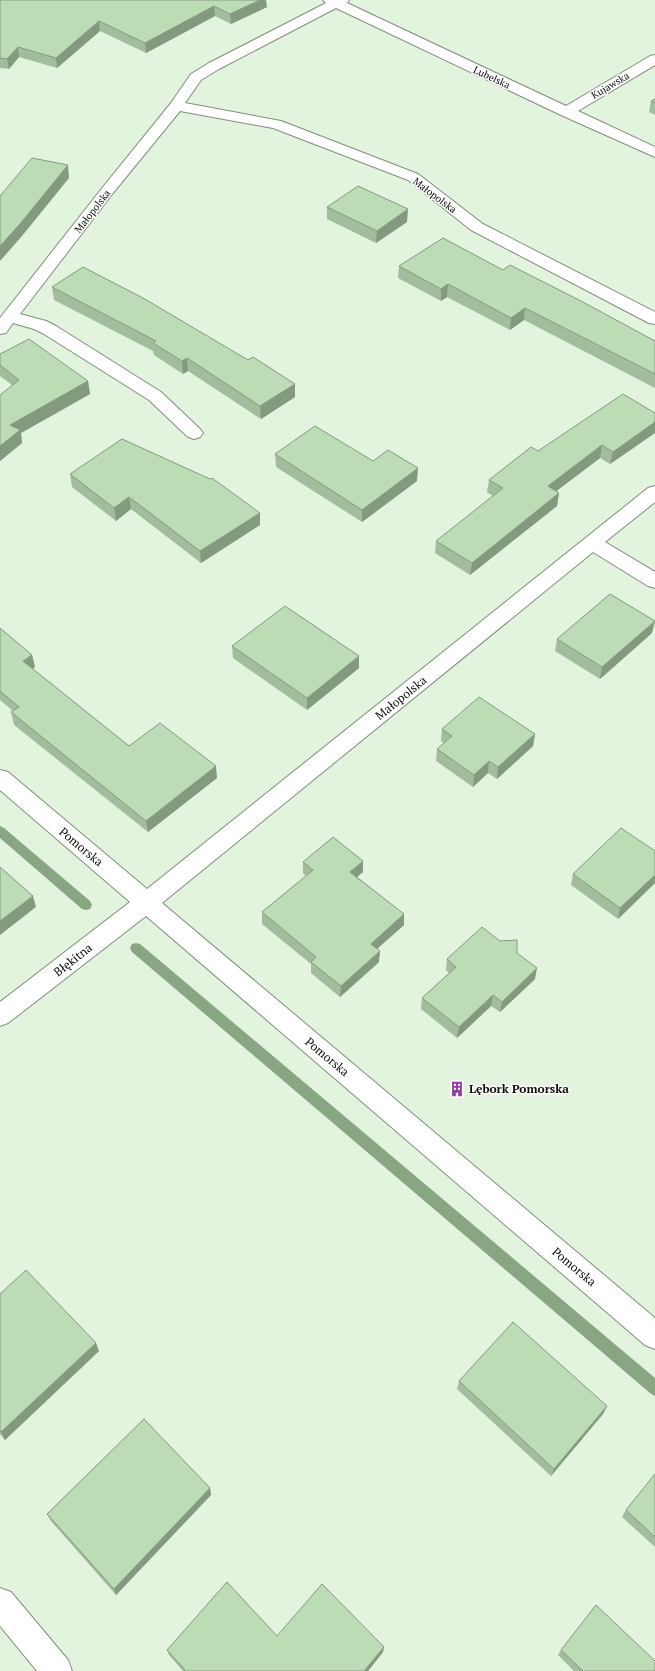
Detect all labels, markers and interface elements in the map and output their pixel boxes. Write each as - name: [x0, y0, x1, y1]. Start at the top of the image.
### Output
- street label: Lubelska: [471, 63, 512, 92]
- street label: Kujawska: [589, 69, 632, 102]
- street label: Małopolska: [410, 175, 459, 216]
- street label: Małopolska: [71, 187, 113, 236]
- street label: Małopolska: [372, 672, 429, 723]
- street label: Pomorska: [56, 824, 106, 869]
- street label: Błękitna: [50, 940, 95, 979]
- street label: Pomorska: [302, 1034, 352, 1079]
- building icon: Lębork Pomorska: [448, 1080, 466, 1098]
- place label: Lębork Pomorska: [469, 1081, 569, 1096]
- street label: Pomorska: [549, 1244, 599, 1289]

